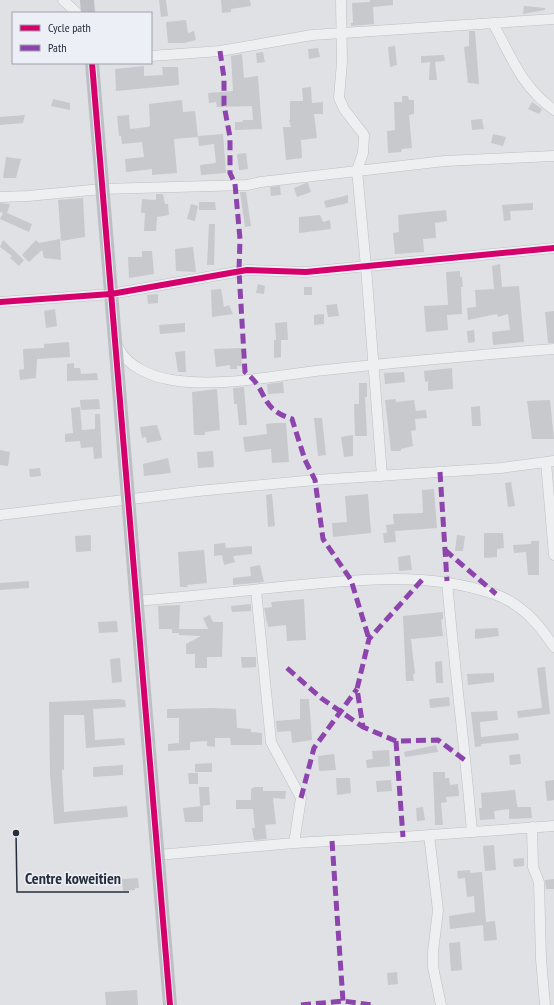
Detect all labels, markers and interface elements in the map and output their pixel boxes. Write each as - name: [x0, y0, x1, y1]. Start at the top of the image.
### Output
- legend: [12, 12, 152, 64]
- text: Cycle path: [48, 20, 91, 35]
- text: Path: [48, 40, 66, 55]
- callout: Centre koweitien: [17, 864, 129, 892]
- text: Centre koweitien: [25, 868, 121, 888]

